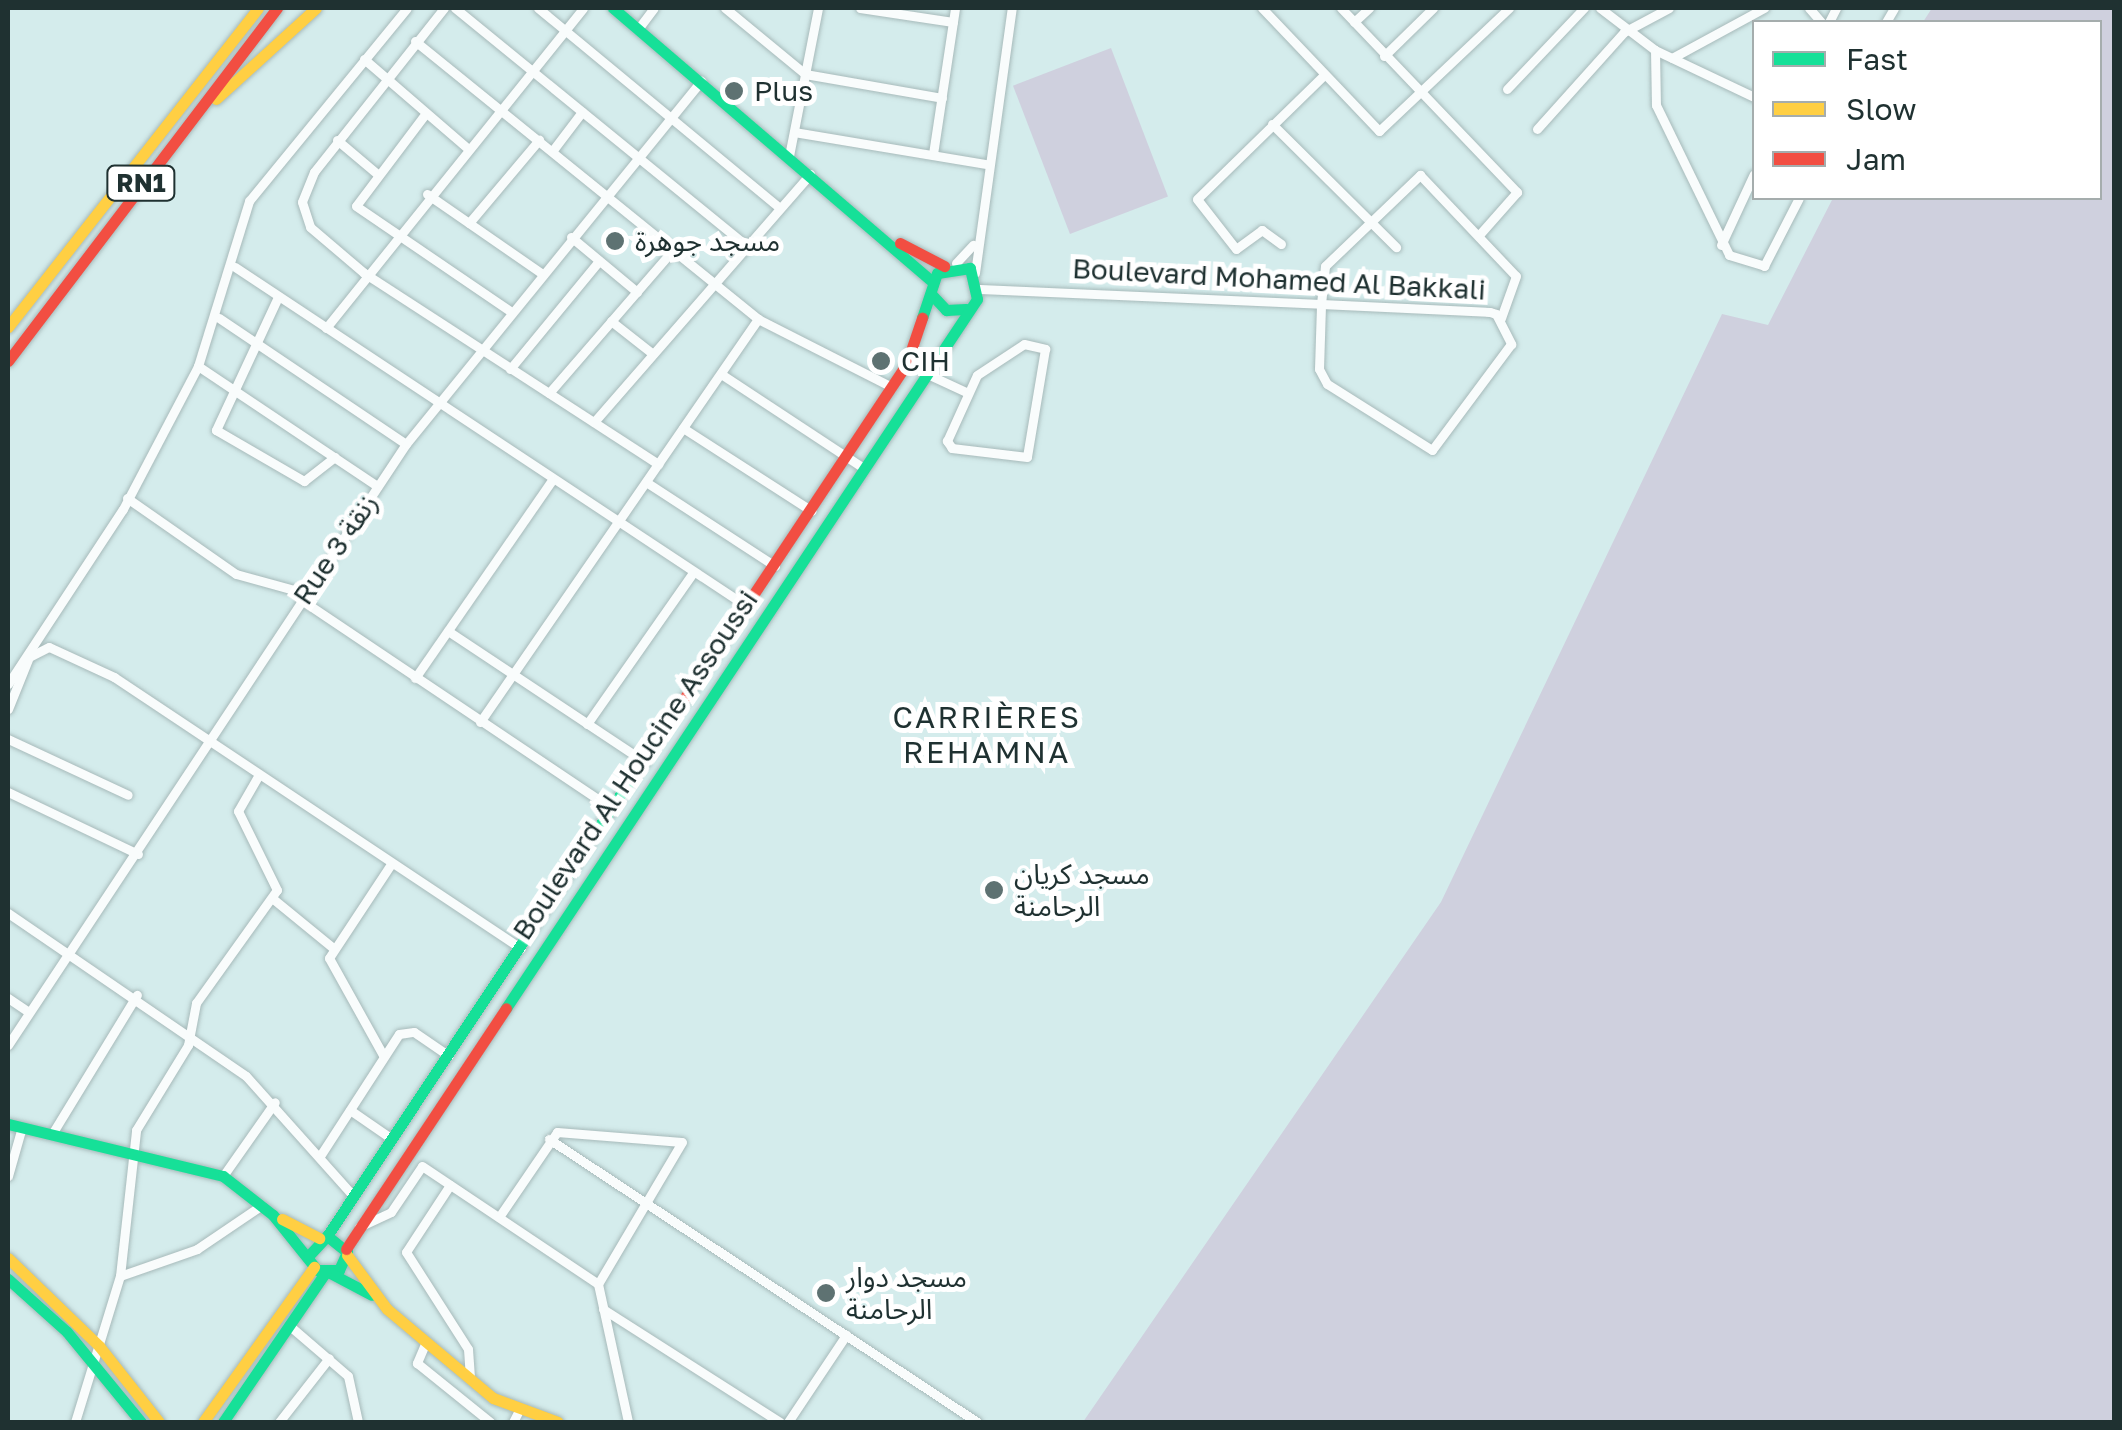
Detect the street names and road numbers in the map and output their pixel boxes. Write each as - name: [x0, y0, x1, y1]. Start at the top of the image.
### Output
- road number: RN1: [106, 163, 176, 203]
- street label: Boulevard Mohamed Al Bakkali: [1071, 251, 1487, 307]
- street label: Rue 3 زنقة: [286, 487, 384, 611]
- street label: Boulevard Al Houcine Assoussi: [505, 584, 765, 946]

